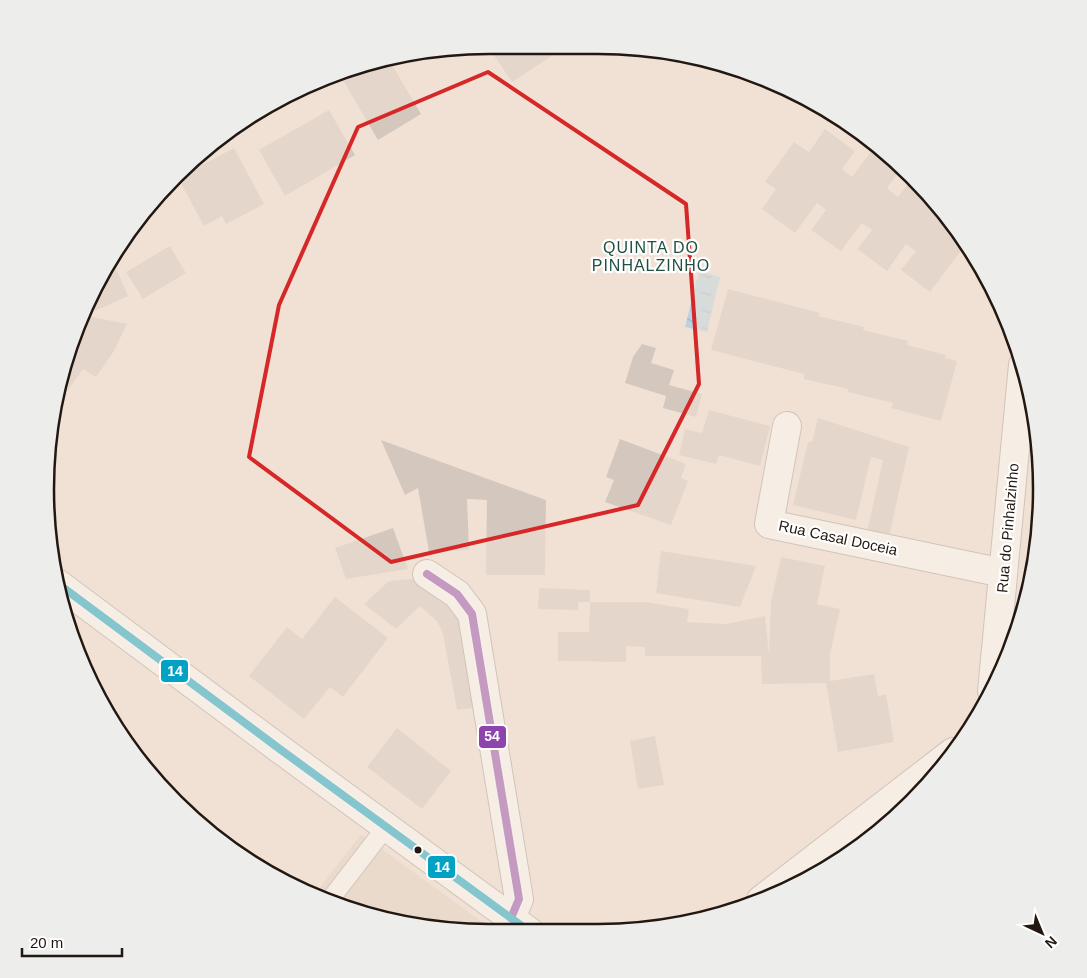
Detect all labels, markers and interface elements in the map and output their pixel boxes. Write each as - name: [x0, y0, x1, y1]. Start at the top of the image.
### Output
- district label: QUINTA DO PINHALZINHO: [592, 239, 710, 274]
- street label: Rua do Pinhalzinho: [993, 462, 1022, 593]
- street label: Rua Casal Doceia: [777, 517, 900, 559]
- line badge: 14: [160, 659, 189, 683]
- text: 14: [167, 663, 183, 679]
- line badge: 54: [478, 725, 507, 749]
- text: 54: [484, 728, 500, 744]
- unlabelled marker: [413, 845, 423, 855]
- line badge: 14: [427, 855, 456, 879]
- text: 14: [434, 859, 450, 875]
- north arrow: [1017, 908, 1067, 958]
- scale bar: [22, 926, 122, 958]
- text: N: [1042, 933, 1060, 952]
- text: 20 m: [30, 934, 63, 951]

